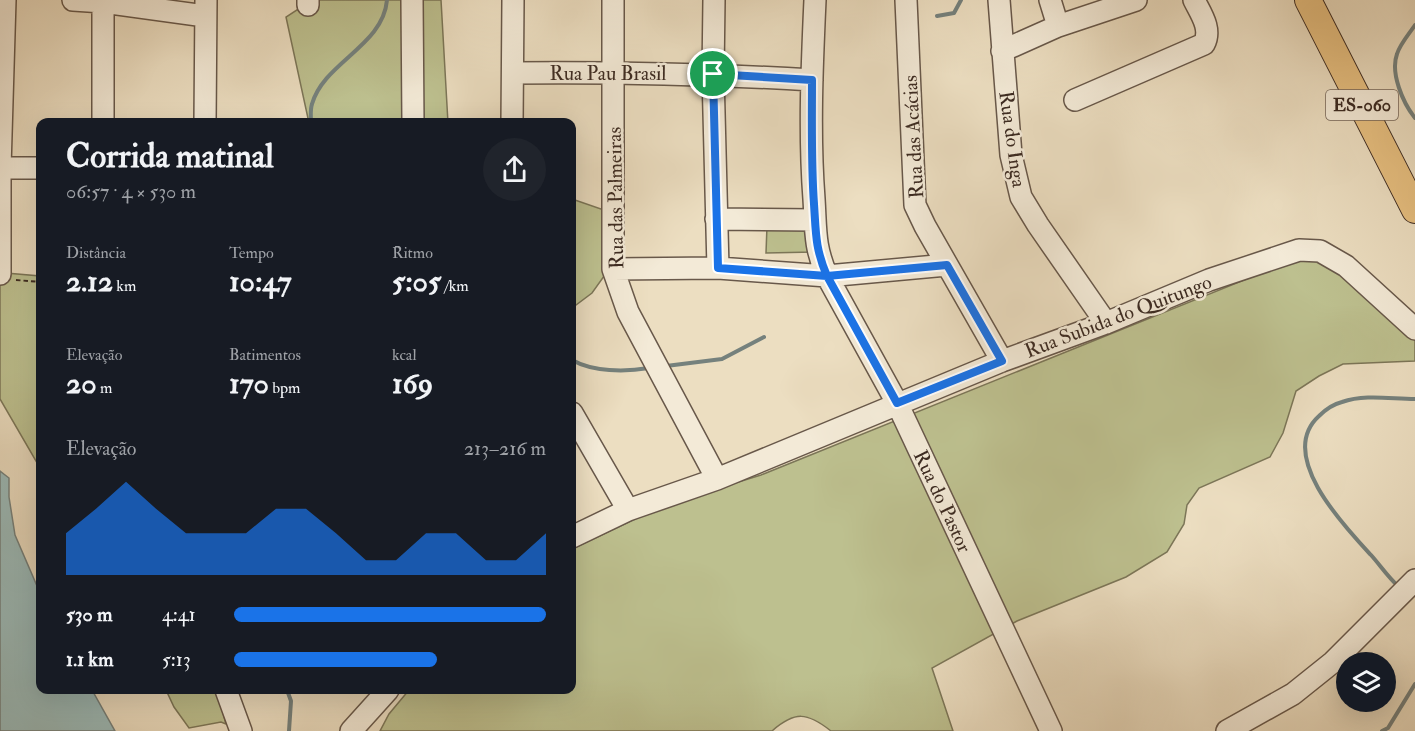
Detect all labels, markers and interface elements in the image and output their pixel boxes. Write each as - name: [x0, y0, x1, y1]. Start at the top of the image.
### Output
- pin: [687, 48, 738, 99]
- icon: arrive: [696, 57, 729, 90]
- street label: Rua Pau Brasil: [550, 61, 666, 86]
- street label: Rua das Acácias: [898, 75, 929, 199]
- street label: Rua do Inga: [993, 89, 1032, 190]
- road number: ES-060: [1326, 90, 1398, 120]
- street label: Rua das Palmeiras: [602, 127, 629, 269]
- text: Corrida matinal: [66, 136, 274, 177]
- button: share: [483, 138, 546, 201]
- text: 06:57 · 4 × 530 m: [66, 179, 196, 204]
- text: Distância: [66, 243, 126, 263]
- text: Tempo: [229, 243, 274, 263]
- text: Ritmo: [392, 243, 433, 263]
- text: 2.12: [66, 263, 113, 300]
- text: 10:47: [229, 263, 292, 300]
- text: 5:05: [392, 263, 441, 300]
- street label: Rua Subida do Quitungo: [1021, 269, 1215, 364]
- text: km: [113, 276, 136, 296]
- text: /km: [441, 276, 469, 296]
- text: Elevação: [66, 345, 122, 365]
- text: Batimentos: [229, 345, 301, 365]
- text: kcal: [392, 345, 417, 365]
- text: 20: [66, 365, 97, 402]
- text: 170: [229, 365, 269, 402]
- text: 169: [392, 365, 433, 402]
- text: m: [97, 378, 112, 398]
- text: bpm: [269, 378, 301, 398]
- text: Elevação: [66, 436, 136, 461]
- text: 213–216 m: [464, 436, 546, 461]
- street label: Rua do Pastor: [908, 446, 977, 557]
- text: 530 m: [66, 602, 112, 627]
- text: 4:41: [162, 602, 196, 627]
- text: 1.1 km: [66, 647, 113, 672]
- text: 5:13: [162, 647, 191, 672]
- map controls: [1336, 652, 1396, 712]
- button: layers: [1336, 652, 1396, 712]

